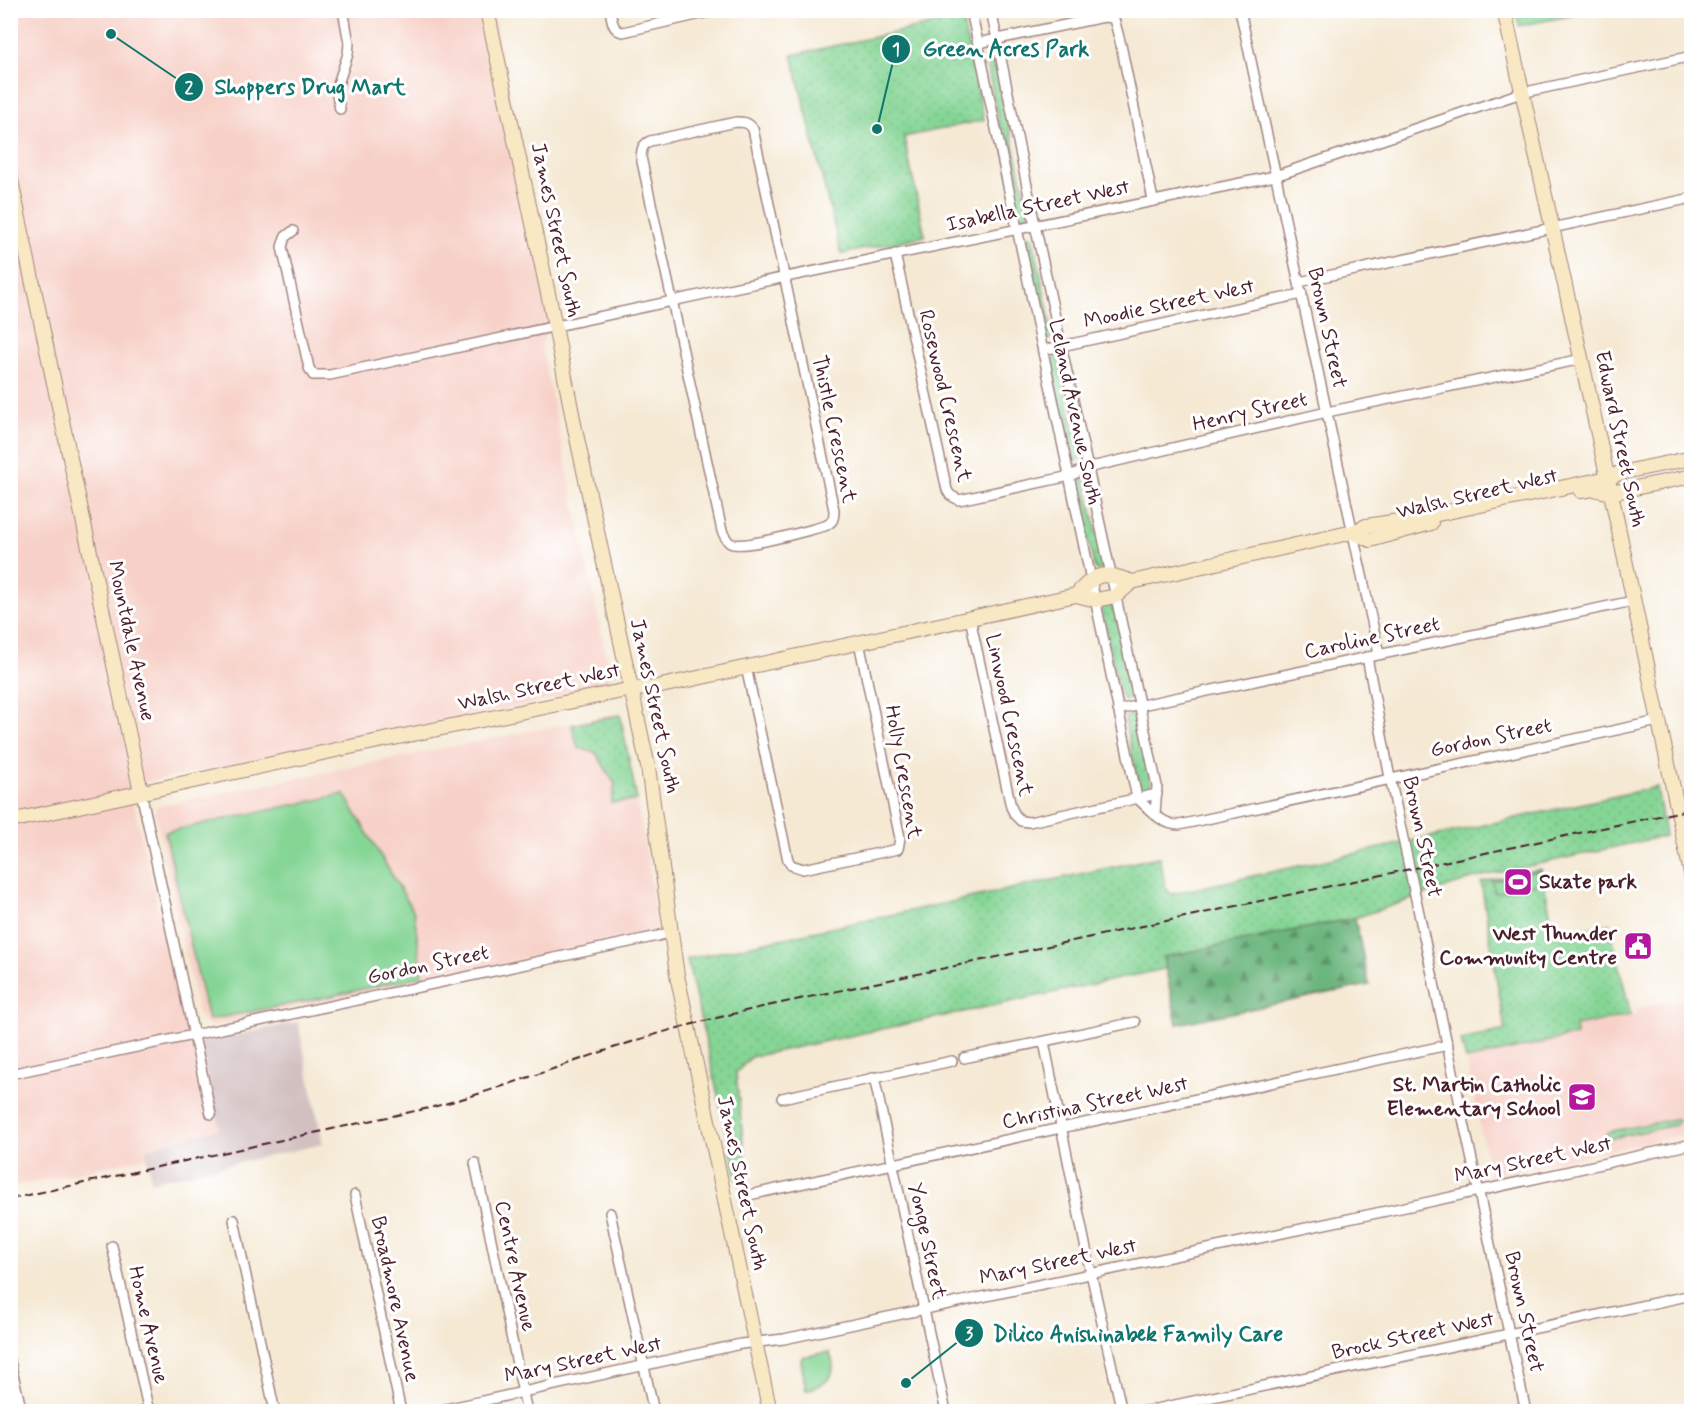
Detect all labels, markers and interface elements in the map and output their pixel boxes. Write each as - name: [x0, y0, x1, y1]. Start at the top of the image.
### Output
- callout: Green Acres Park: [881, 29, 1102, 69]
- text: Green Acres Park: [923, 36, 1089, 64]
- text: 1: [892, 38, 900, 62]
- callout: Shoppers Drug Mart: [174, 67, 416, 107]
- text: Shoppers Drug Mart: [214, 74, 407, 103]
- text: 2: [185, 76, 194, 100]
- street label: James Street South: [524, 140, 588, 320]
- street label: Isabella Street West: [944, 173, 1133, 239]
- street label: Brown Street: [1300, 265, 1354, 391]
- street label: Moodie Street West: [1081, 272, 1257, 336]
- street label: Rosewood Crescent: [912, 307, 979, 486]
- street label: Leland Avenue South: [1042, 316, 1108, 508]
- street label: Edward Street South: [1588, 348, 1652, 530]
- street label: Thistle Crescent: [805, 352, 863, 506]
- street label: Henry Street: [1190, 385, 1310, 439]
- street label: Walsh Street West: [1393, 462, 1561, 526]
- street label: Mountdale Avenue: [100, 558, 162, 724]
- street label: Caroline Street: [1302, 610, 1442, 666]
- street label: James Street South: [623, 616, 687, 796]
- street label: Linwood Crescent: [978, 631, 1040, 799]
- street label: Walsh Street West: [455, 656, 623, 718]
- street label: Holly Crescent: [877, 703, 929, 842]
- street label: Gordon Street: [1428, 711, 1555, 765]
- street label: Brown Street: [1395, 774, 1449, 900]
- sports icon: Skate park: [1502, 866, 1534, 898]
- place label: Skate park: [1539, 868, 1637, 896]
- place label: West Thunder Community Centre: [1439, 920, 1618, 972]
- public building icon: West Thunder Community Centre: [1622, 930, 1654, 962]
- street label: Gordon Street: [365, 938, 492, 992]
- street label: Christina Street West: [999, 1070, 1191, 1136]
- place label: St. Martin Catholic Elementary School: [1386, 1071, 1561, 1123]
- school or university icon: St. Martin Catholic Elementary School: [1566, 1081, 1598, 1113]
- street label: James Street South: [710, 1093, 774, 1273]
- street label: Mary Street West: [1452, 1130, 1615, 1190]
- street label: Yonge Street: [900, 1180, 953, 1303]
- street label: Centre Avenue: [487, 1198, 543, 1334]
- street label: Broadmore Avenue: [364, 1213, 426, 1385]
- street label: Mary Street West: [977, 1232, 1140, 1292]
- street label: Brown Street: [1497, 1249, 1551, 1375]
- street label: Home Avenue: [121, 1263, 175, 1387]
- street label: Brock Street West: [1329, 1305, 1497, 1367]
- callout: Dilico Anishinabek Family Care: [954, 1313, 1293, 1353]
- text: Dilico Anishinabek Family Care: [993, 1321, 1283, 1349]
- text: 3: [965, 1322, 974, 1346]
- street label: Mary Street West: [502, 1330, 665, 1390]

